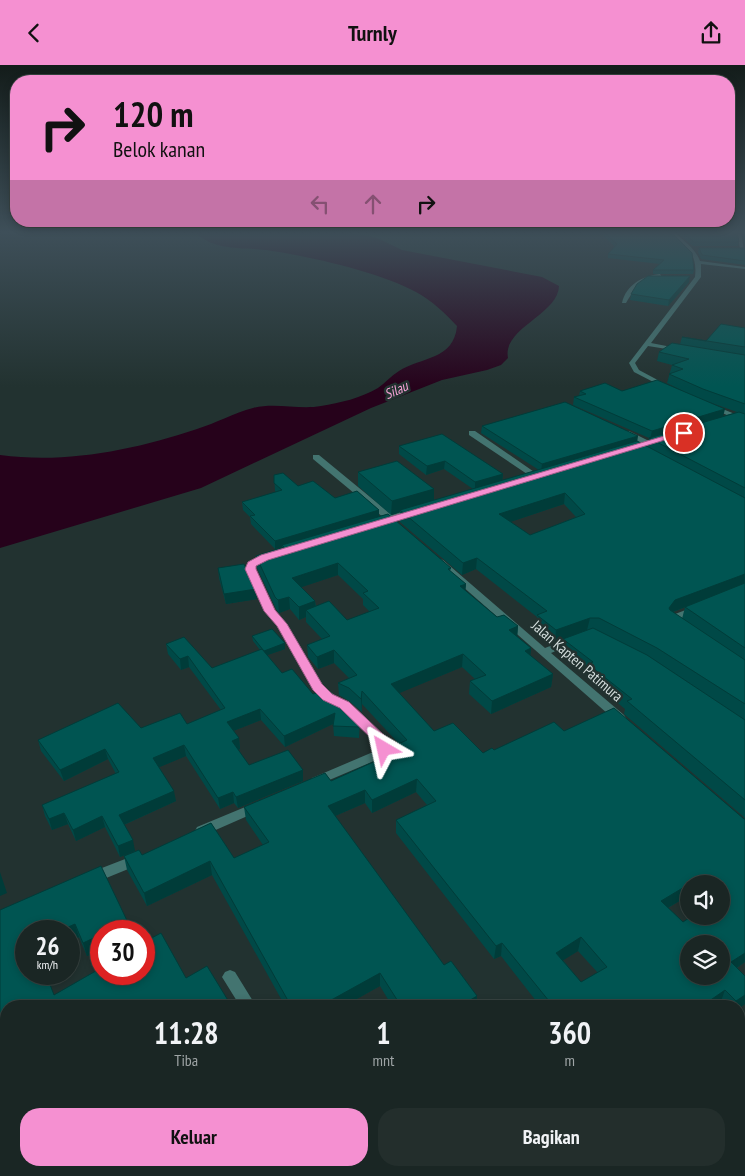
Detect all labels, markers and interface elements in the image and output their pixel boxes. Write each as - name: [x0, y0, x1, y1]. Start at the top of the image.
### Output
- icon: back: [20, 19, 48, 47]
- text: Turnly: [348, 19, 397, 47]
- icon: share: [697, 19, 725, 47]
- text: 120 m: [113, 91, 194, 137]
- icon: right: [30, 95, 95, 160]
- text: Belok kanan: [113, 135, 205, 163]
- icon: left: [306, 190, 334, 218]
- icon: ahead: [359, 190, 387, 218]
- icon: right: [412, 190, 440, 218]
- water label: Silau: [381, 376, 412, 403]
- pin: [663, 412, 705, 454]
- icon: arrive: [670, 419, 698, 447]
- street label: Jalan Kapten Patimura: [527, 615, 627, 705]
- position arrow: [357, 722, 409, 774]
- map controls: [680, 875, 730, 985]
- button: sound: [680, 875, 730, 925]
- speed limit sign: 30: [90, 920, 155, 985]
- text: 26: [36, 930, 59, 962]
- button: layers: [680, 935, 730, 985]
- text: km/h: [37, 957, 58, 972]
- text: 11:28: [154, 1013, 219, 1052]
- text: 1: [376, 1013, 391, 1052]
- text: 360: [548, 1013, 591, 1052]
- text: Tiba: [174, 1050, 198, 1070]
- text: mnt: [372, 1050, 394, 1070]
- text: m: [564, 1050, 575, 1070]
- button: Keluar: [20, 1108, 368, 1166]
- button: Bagikan: [378, 1108, 725, 1166]

